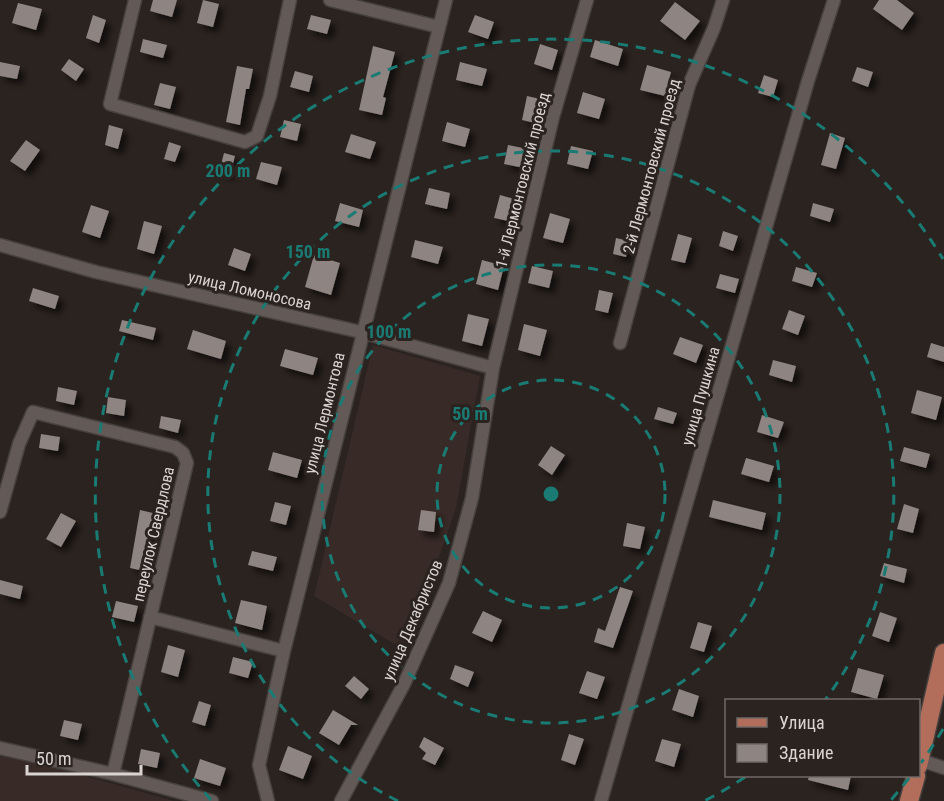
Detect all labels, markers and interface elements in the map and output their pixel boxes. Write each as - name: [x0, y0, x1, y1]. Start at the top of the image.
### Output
- street label: 2-й Лермонтовский проезд: [619, 76, 684, 256]
- street label: 1-й Лермонтовский проезд: [491, 90, 554, 270]
- text: 200 m: [206, 160, 250, 181]
- text: 150 m: [286, 241, 330, 262]
- street label: улица Ломоносова: [186, 267, 313, 314]
- text: 100 m: [367, 321, 411, 342]
- street label: улица Пушкина: [677, 345, 724, 448]
- street label: улица Лермонтова: [300, 350, 349, 476]
- text: 50 m: [452, 403, 488, 424]
- street label: переулок Свердлова: [129, 465, 178, 603]
- centre of rings: [541, 484, 561, 504]
- street label: улица Декабристов: [378, 557, 446, 683]
- legend: [725, 699, 920, 777]
- text: Улица: [779, 712, 825, 733]
- scale bar: [27, 738, 141, 776]
- text: Здание: [779, 742, 833, 763]
- text: 50 m: [36, 748, 71, 769]

